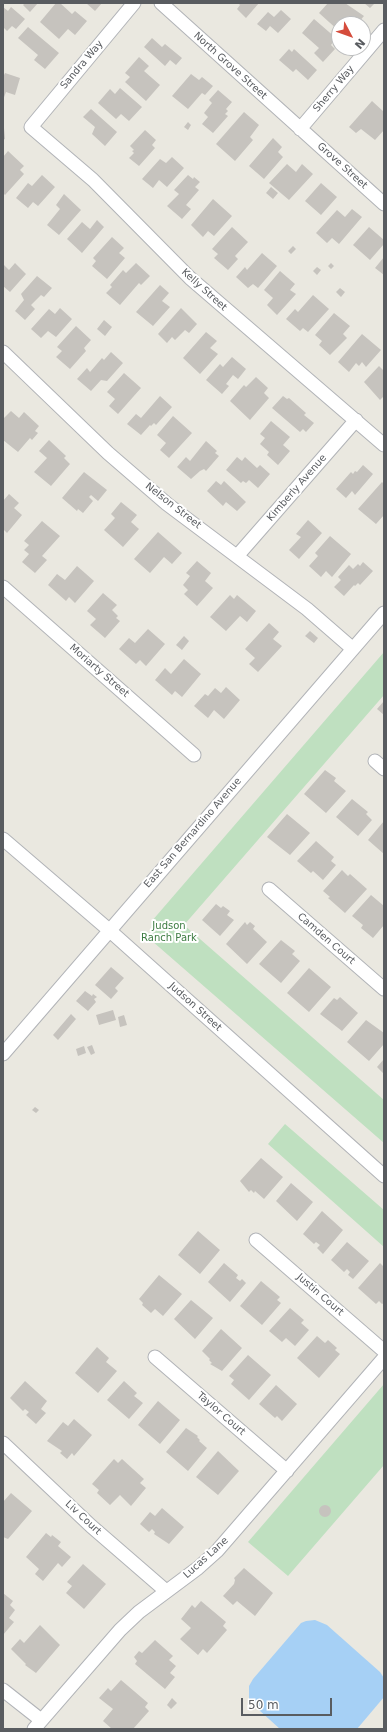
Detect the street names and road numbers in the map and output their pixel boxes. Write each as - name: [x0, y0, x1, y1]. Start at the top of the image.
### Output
- street label: North Grove Street: [191, 30, 269, 102]
- street label: Sandra Way: [58, 38, 106, 92]
- street label: Sherry Way: [311, 63, 357, 115]
- street label: Grove Street: [314, 140, 370, 192]
- street label: Kelly Street: [179, 266, 229, 314]
- street label: Kimberly Avenue: [265, 452, 329, 524]
- street label: Nelson Street: [143, 480, 203, 532]
- street label: Moriarty Street: [67, 642, 131, 700]
- street label: East San Bernardino Avenue: [142, 775, 244, 891]
- street label: Camden Court: [295, 911, 357, 967]
- street label: Judson Street: [166, 980, 224, 1034]
- street label: Justin Court: [294, 1271, 346, 1319]
- street label: Taylor Court: [194, 1390, 248, 1438]
- street label: Liv Court: [62, 1498, 104, 1538]
- street label: Lucas Lane: [181, 1535, 231, 1581]

